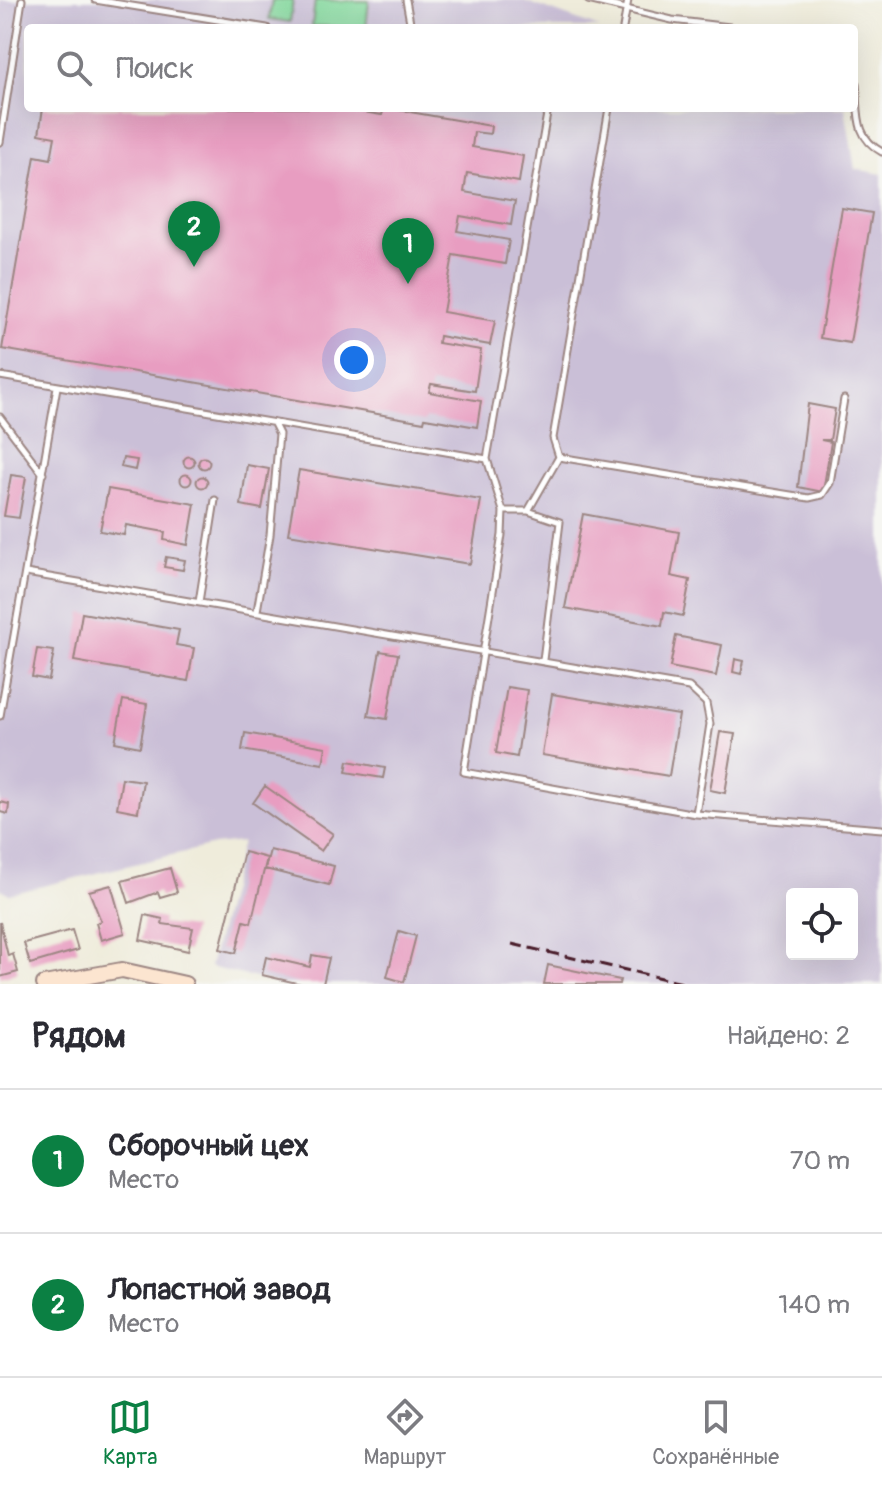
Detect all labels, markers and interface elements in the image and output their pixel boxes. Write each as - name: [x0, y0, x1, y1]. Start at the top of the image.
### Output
- search box: [24, 24, 858, 112]
- icon: search: [52, 46, 96, 90]
- text: Поиск: [116, 50, 194, 87]
- pin: 2: [168, 201, 220, 267]
- pin: 1: [382, 218, 434, 284]
- your location: [334, 340, 374, 380]
- map controls: [786, 888, 858, 960]
- button: locate: [786, 888, 858, 960]
- text: Рядом: [32, 1015, 126, 1058]
- text: Найдено: 2: [726, 1020, 850, 1052]
- text: Сборочный цех: [108, 1127, 309, 1164]
- text: 1: [53, 1145, 63, 1177]
- text: 70 m: [790, 1145, 850, 1177]
- text: Место: [108, 1164, 179, 1196]
- text: Лопастной завод: [108, 1271, 330, 1308]
- text: 2: [51, 1289, 65, 1321]
- text: 140 m: [778, 1289, 850, 1321]
- text: Место: [108, 1308, 179, 1340]
- tab: Карта: [103, 1395, 158, 1471]
- tab: Маршрут: [363, 1395, 446, 1471]
- tab: Сохранённые: [652, 1395, 779, 1471]

